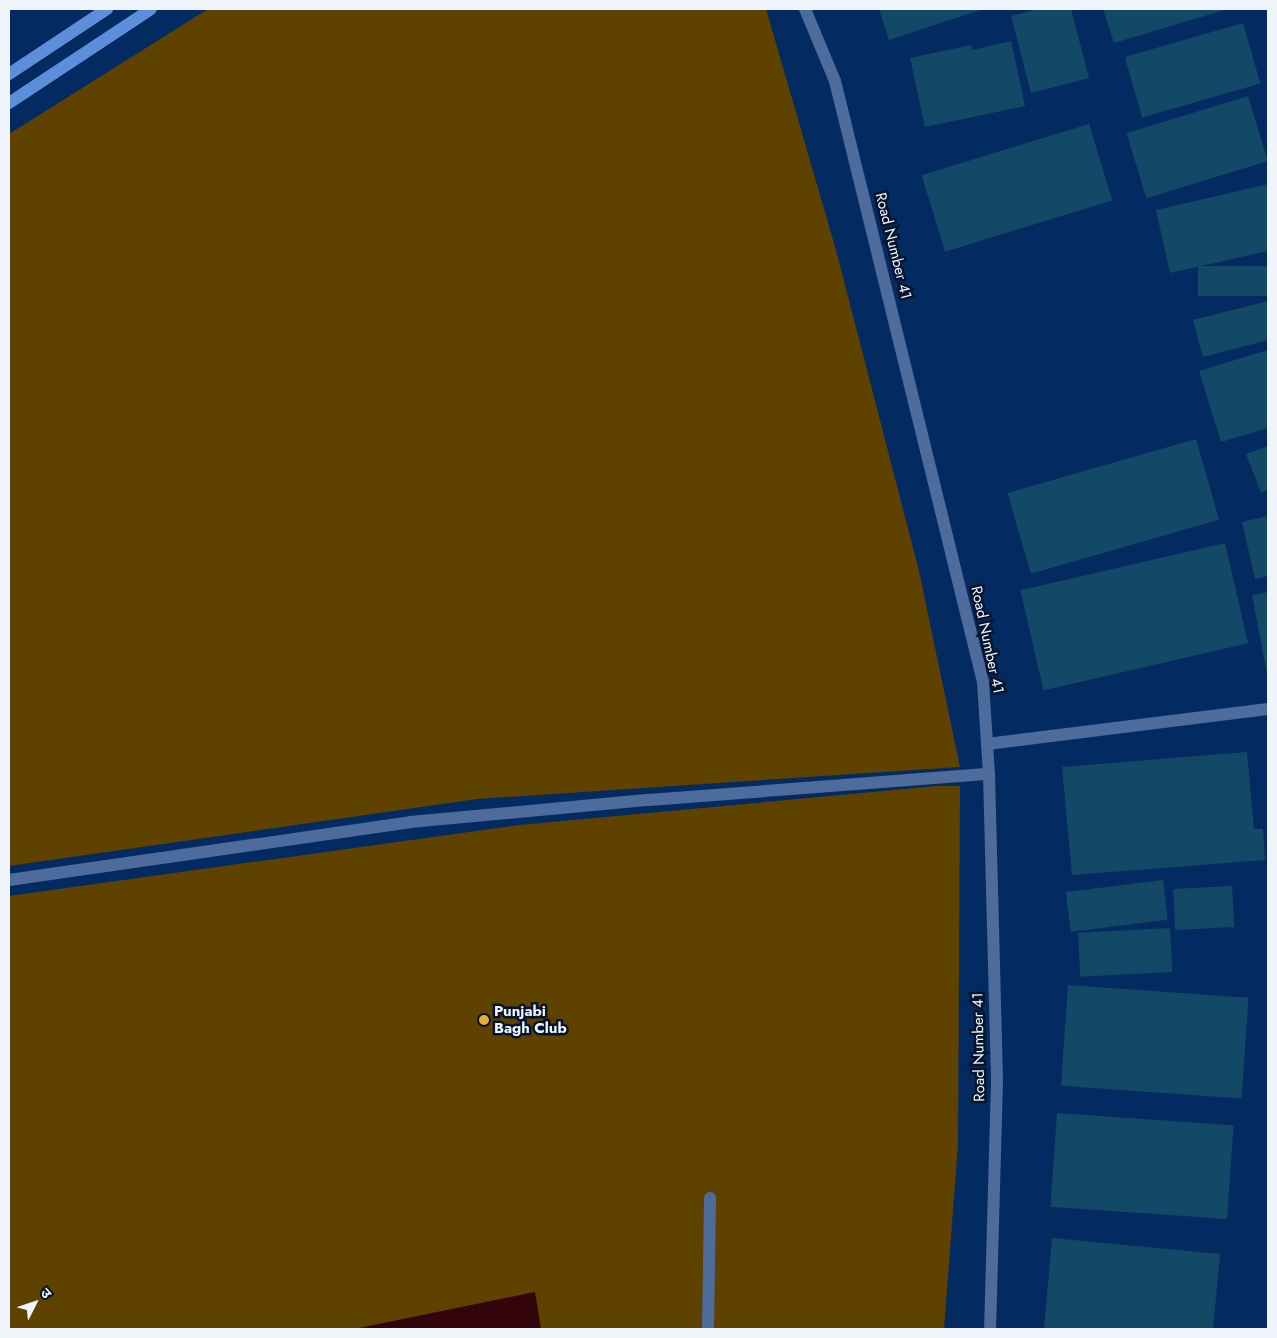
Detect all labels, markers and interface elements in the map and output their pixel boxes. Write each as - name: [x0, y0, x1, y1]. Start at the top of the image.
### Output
- street label: Road Number 41: [871, 191, 915, 301]
- street label: Road Number 41: [967, 585, 1007, 695]
- street label: Road Number 41: [969, 992, 989, 1102]
- place label: Punjabi Bagh Club: [494, 1002, 567, 1037]
- marker: Punjabi Bagh Club: [478, 1014, 490, 1026]
- north arrow: [10, 1278, 60, 1328]
- text: उ: [36, 1283, 57, 1303]

